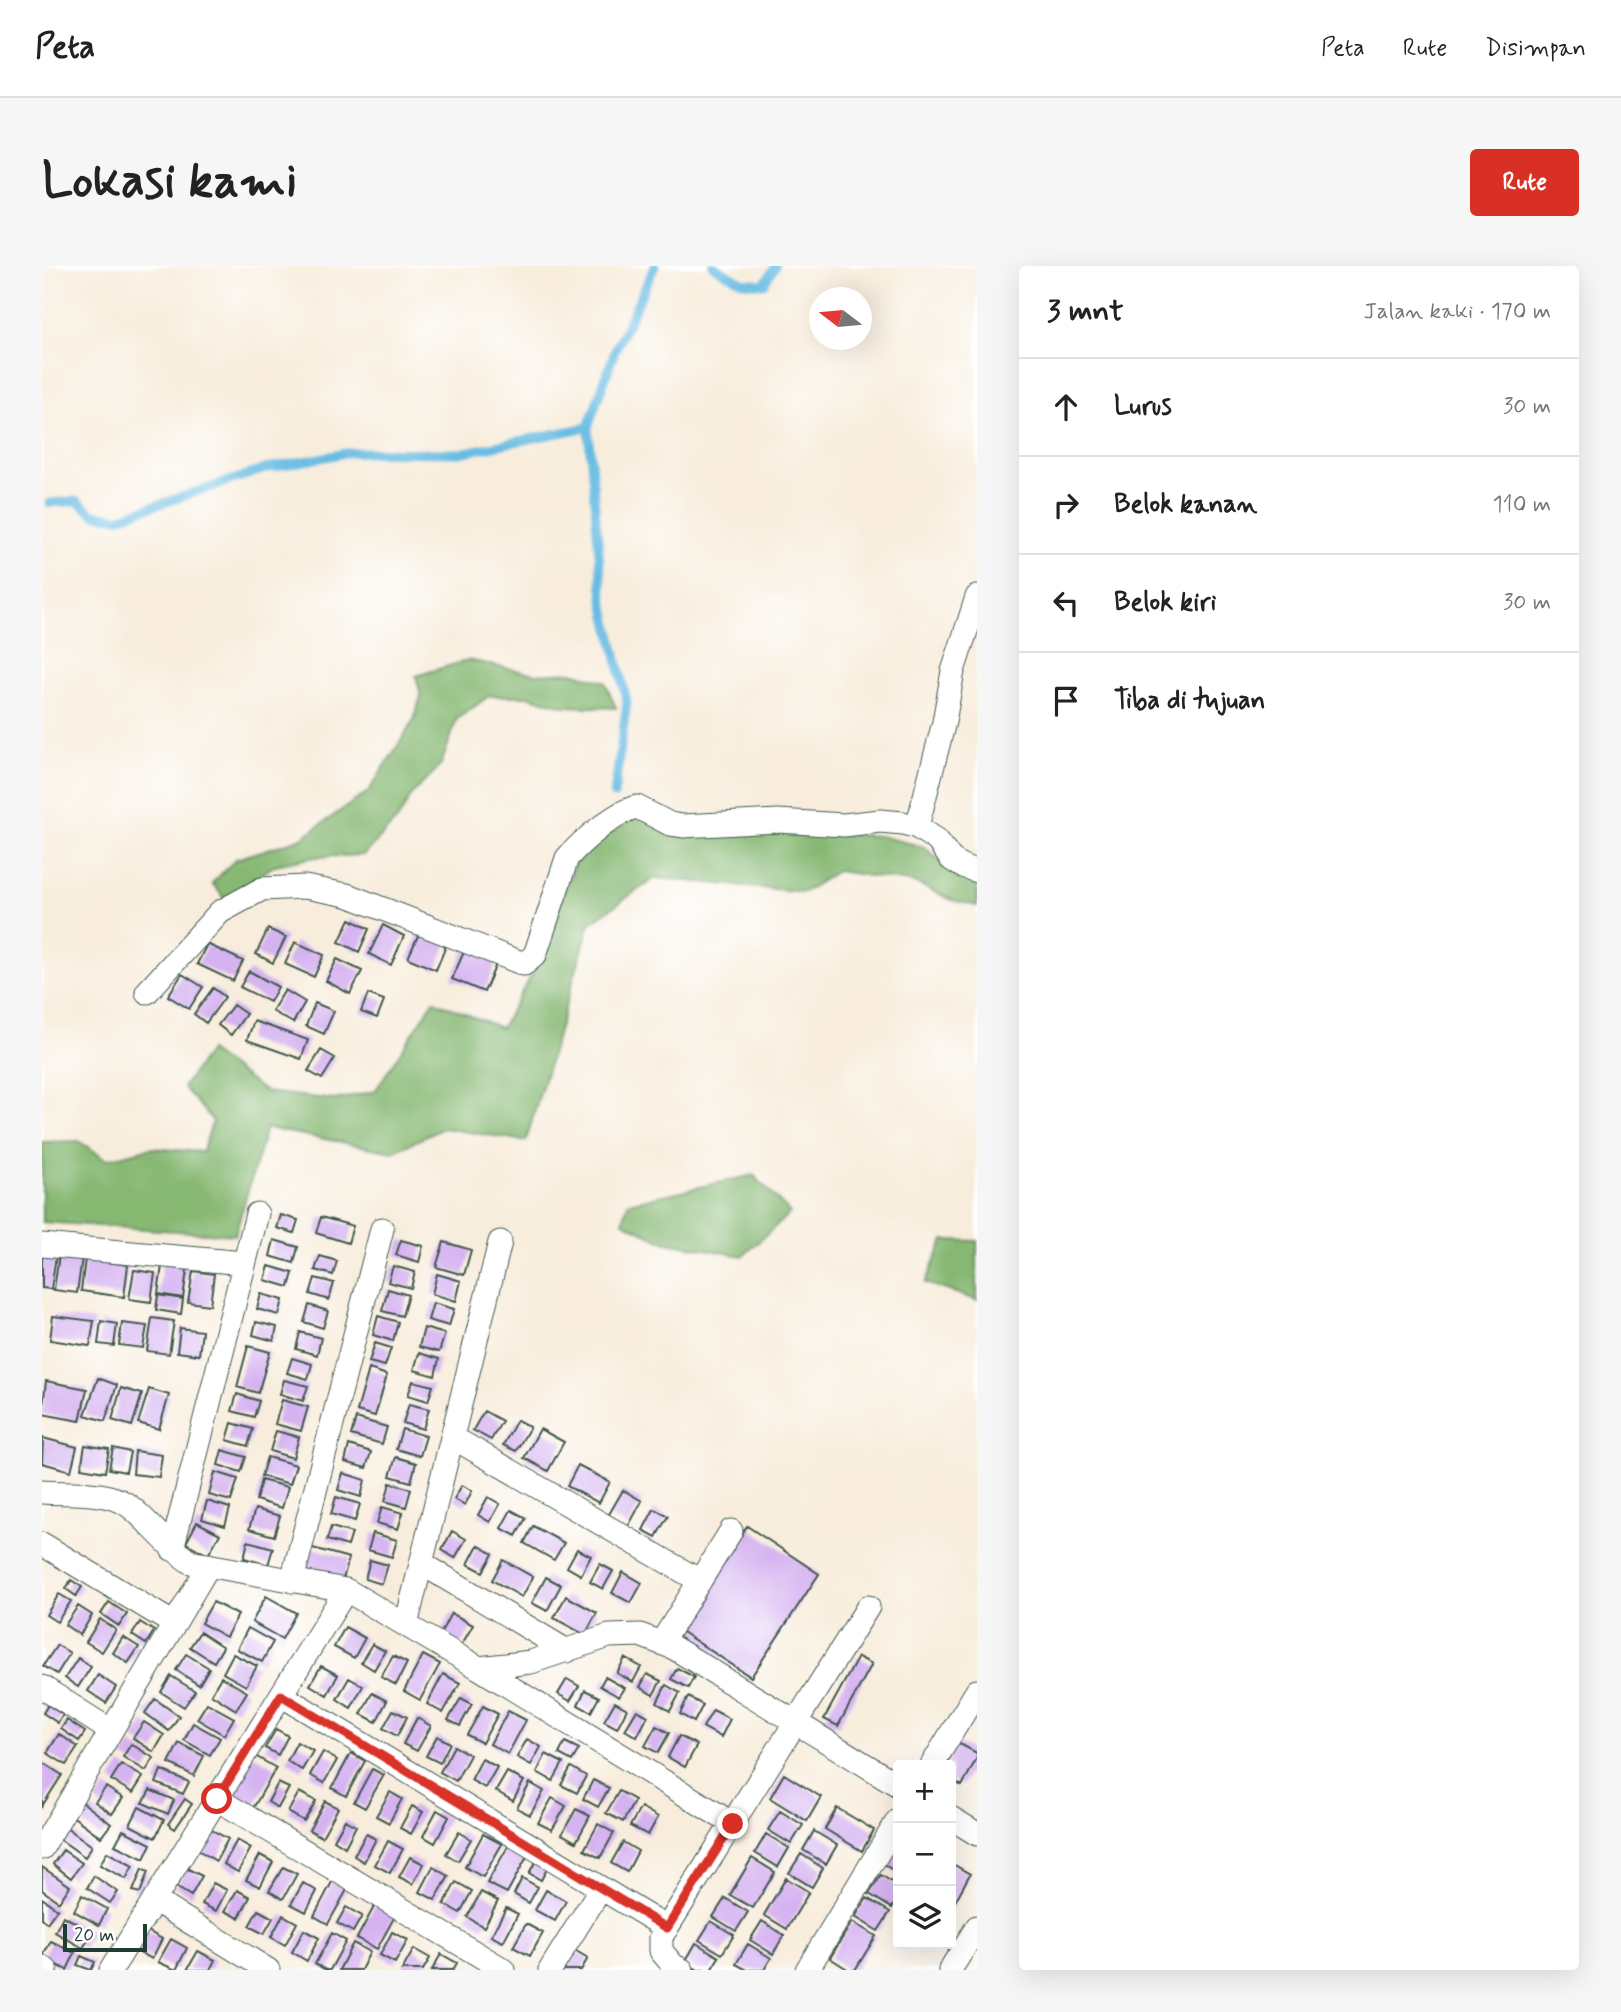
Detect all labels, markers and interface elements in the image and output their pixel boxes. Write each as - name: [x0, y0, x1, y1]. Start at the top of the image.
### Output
- text: Peta: [35, 26, 95, 70]
- text: Peta: [1321, 33, 1365, 64]
- text: Rute: [1403, 33, 1447, 64]
- text: Disimpan: [1485, 33, 1586, 64]
- button: Rute: [1470, 149, 1579, 216]
- text: Lokasi kami: [42, 150, 297, 215]
- north arrow: [809, 287, 872, 350]
- text: 3 mnt: [1047, 292, 1123, 331]
- text: Jalan kaki · 170 m: [1363, 297, 1551, 327]
- icon: ahead: [1047, 388, 1085, 426]
- text: Lurus: [1114, 390, 1172, 424]
- text: 30 m: [1503, 392, 1551, 422]
- icon: right: [1047, 486, 1085, 524]
- text: Belok kanan: [1114, 488, 1257, 522]
- text: 110 m: [1492, 490, 1551, 520]
- icon: left: [1047, 584, 1085, 622]
- text: Belok kiri: [1114, 586, 1216, 620]
- text: 30 m: [1503, 588, 1551, 618]
- icon: arrive: [1047, 682, 1085, 720]
- text: Tiba di tujuan: [1114, 684, 1265, 718]
- map controls: [893, 1760, 956, 1949]
- button: +: [893, 1760, 956, 1823]
- route start: [201, 1783, 232, 1814]
- route end: [717, 1808, 748, 1839]
- button: −: [893, 1823, 956, 1886]
- button: layers: [893, 1886, 956, 1949]
- scale bar: [63, 1921, 147, 1953]
- text: 20 m: [74, 1923, 114, 1948]

